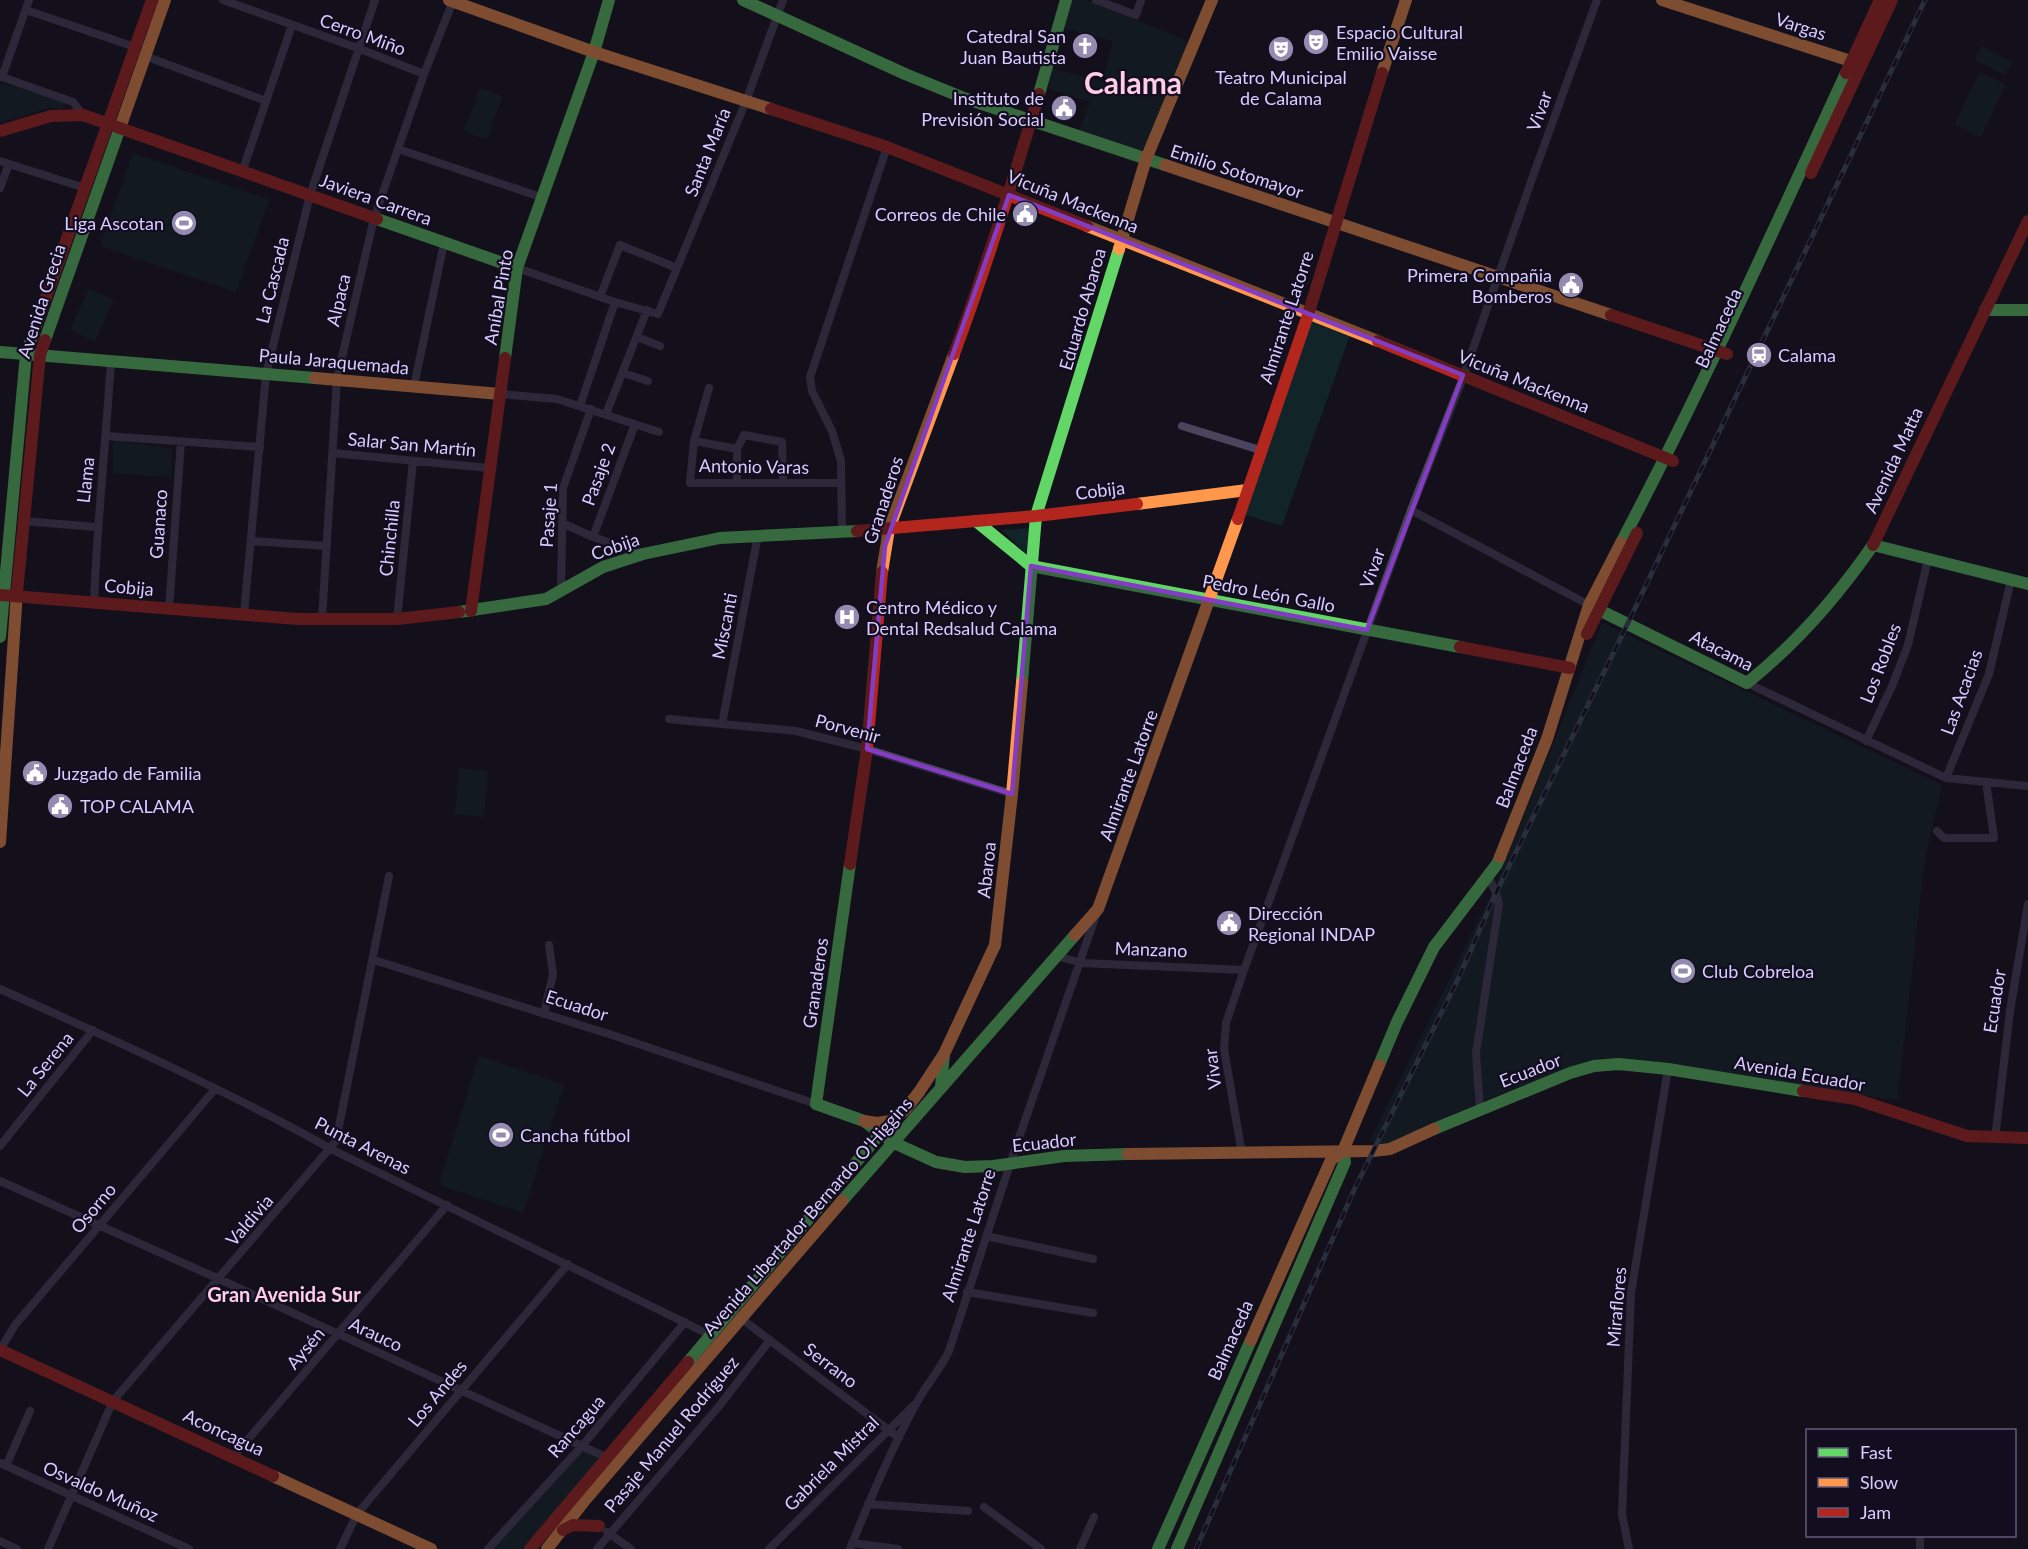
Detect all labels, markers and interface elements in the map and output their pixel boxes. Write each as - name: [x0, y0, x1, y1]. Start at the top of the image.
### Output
- street label: Vargas: [1773, 7, 1829, 45]
- street label: Cerro Miño: [317, 8, 409, 60]
- place label: Espacio Cultural Emilio Vaisse: [1336, 21, 1463, 64]
- place label: Catedral San Juan Bautista: [960, 25, 1066, 68]
- theatre icon: Espacio Cultural Emilio Vaisse: [1301, 27, 1331, 57]
- church icon: Catedral San Juan Bautista: [1070, 31, 1100, 61]
- theatre icon: Teatro Municipal de Calama: [1266, 34, 1296, 64]
- district label: Calama: [1084, 64, 1182, 100]
- place label: Teatro Municipal de Calama: [1215, 66, 1347, 109]
- place label: Instituto de Previsión Social: [921, 87, 1044, 130]
- street label: Vivar: [1522, 88, 1557, 134]
- public building icon: Instituto de Previsión Social: [1049, 93, 1079, 123]
- street label: Santa María: [679, 104, 735, 200]
- street label: Emilio Sotomayor: [1168, 139, 1307, 203]
- street label: Vicuña Mackenna: [1004, 165, 1142, 237]
- street label: Javiera Carrera: [317, 169, 435, 229]
- public building icon: Correos de Chile: [1010, 199, 1040, 229]
- place label: Correos de Chile: [875, 203, 1006, 225]
- sports icon: Liga Ascotan: [169, 208, 199, 238]
- place label: Liga Ascotan: [64, 212, 164, 234]
- street label: La Cascada: [251, 235, 293, 325]
- street label: Avenida Grecia: [12, 241, 70, 361]
- street label: Eduardo Abaroa: [1054, 245, 1110, 373]
- street label: Aníbal Pinto: [479, 248, 517, 346]
- street label: Almirante Latorre: [1254, 248, 1318, 386]
- place label: Primera Compañia Bomberos: [1407, 264, 1552, 307]
- public building icon: Primera Compañia Bomberos: [1556, 270, 1586, 300]
- street label: Alpaca: [321, 272, 355, 328]
- street label: Balmaceda: [1690, 285, 1746, 371]
- station icon: Calama: [1744, 340, 1774, 370]
- street label: Paula Jaraquemada: [258, 343, 410, 379]
- place label: Calama: [1778, 344, 1836, 366]
- street label: Vicuña Mackenna: [1455, 345, 1593, 417]
- street label: Avenida Matta: [1859, 403, 1927, 517]
- street label: Salar San Martín: [347, 427, 477, 461]
- street label: Pasaje 2: [577, 440, 619, 508]
- street label: Granaderos: [858, 453, 908, 547]
- street label: Antonio Varas: [699, 454, 809, 478]
- street label: Llama: [72, 456, 98, 504]
- street label: Cobija: [1074, 476, 1126, 504]
- street label: Pasaje 1: [535, 482, 561, 548]
- street label: Guanaco: [145, 489, 171, 559]
- street label: Chinchilla: [374, 499, 404, 577]
- street label: Cobija: [588, 528, 642, 564]
- street label: Vivar: [1355, 545, 1390, 591]
- street label: Pedro León Gallo: [1201, 569, 1337, 617]
- street label: Cobija: [103, 574, 155, 600]
- street label: Miscanti: [707, 591, 741, 661]
- place label: Centro Médico y Dental Redsalud Calama: [866, 596, 1057, 639]
- hospital icon: Centro Médico y Dental Redsalud Calama: [832, 602, 862, 632]
- street label: Los Robles: [1855, 620, 1905, 706]
- street label: Atacama: [1687, 625, 1757, 675]
- street label: Las Acacias: [1935, 646, 1987, 738]
- street label: Almirante Latorre: [1094, 706, 1162, 844]
- street label: Porvenir: [813, 709, 883, 747]
- street label: Balmaceda: [1490, 723, 1542, 811]
- public building icon: Juzgado de Familia: [20, 758, 50, 788]
- place label: Juzgado de Familia: [54, 762, 201, 784]
- public building icon: TOP CALAMA: [45, 791, 75, 821]
- place label: TOP CALAMA: [80, 795, 195, 817]
- street label: Abaroa: [972, 841, 1000, 899]
- place label: Dirección Regional INDAP: [1248, 902, 1375, 945]
- public building icon: Dirección Regional INDAP: [1214, 908, 1244, 938]
- street label: Granaderos: [798, 936, 832, 1030]
- street label: Manzano: [1114, 937, 1188, 961]
- sports icon: Club Cobreloa: [1668, 956, 1698, 986]
- place label: Club Cobreloa: [1702, 960, 1814, 982]
- street label: Ecuador: [1978, 967, 2010, 1035]
- street label: Ecuador: [543, 985, 611, 1026]
- street label: La Serena: [12, 1027, 78, 1101]
- street label: Vivar: [1199, 1047, 1225, 1091]
- street label: Ecuador: [1496, 1048, 1564, 1092]
- street label: Avenida Ecuador: [1733, 1051, 1868, 1095]
- street label: Avenida Libertador Bernardo O'Higgins: [697, 1092, 917, 1340]
- street label: Punta Arenas: [311, 1111, 415, 1179]
- sports icon: Cancha fútbol: [486, 1120, 516, 1150]
- place label: Cancha fútbol: [520, 1124, 631, 1146]
- street label: Ecuador: [1011, 1128, 1078, 1156]
- street label: Almirante Latorre: [936, 1166, 1000, 1304]
- street label: Osorno: [66, 1178, 120, 1238]
- street label: Valdivia: [221, 1190, 277, 1250]
- street label: Miraflores: [1602, 1266, 1630, 1348]
- district label: Gran Avenida Sur: [207, 1282, 361, 1306]
- street label: Balmaceda: [1203, 1297, 1257, 1383]
- street label: Arauco: [346, 1312, 406, 1356]
- street label: Aysén: [281, 1323, 329, 1373]
- street label: Serrano: [800, 1338, 862, 1392]
- street label: Pasaje Manuel Rodríguez: [599, 1351, 743, 1517]
- street label: Los Andes: [403, 1355, 471, 1431]
- street label: Rancagua: [543, 1390, 609, 1462]
- street label: Aconcagua: [180, 1404, 268, 1460]
- street label: Gabriela Mistral: [779, 1411, 883, 1515]
- legend: [1806, 1429, 2016, 1537]
- text: Fast: [1860, 1441, 1893, 1463]
- street label: Osvaldo Muñoz: [40, 1456, 162, 1526]
- text: Slow: [1860, 1471, 1898, 1493]
- text: Jam: [1860, 1501, 1891, 1523]

